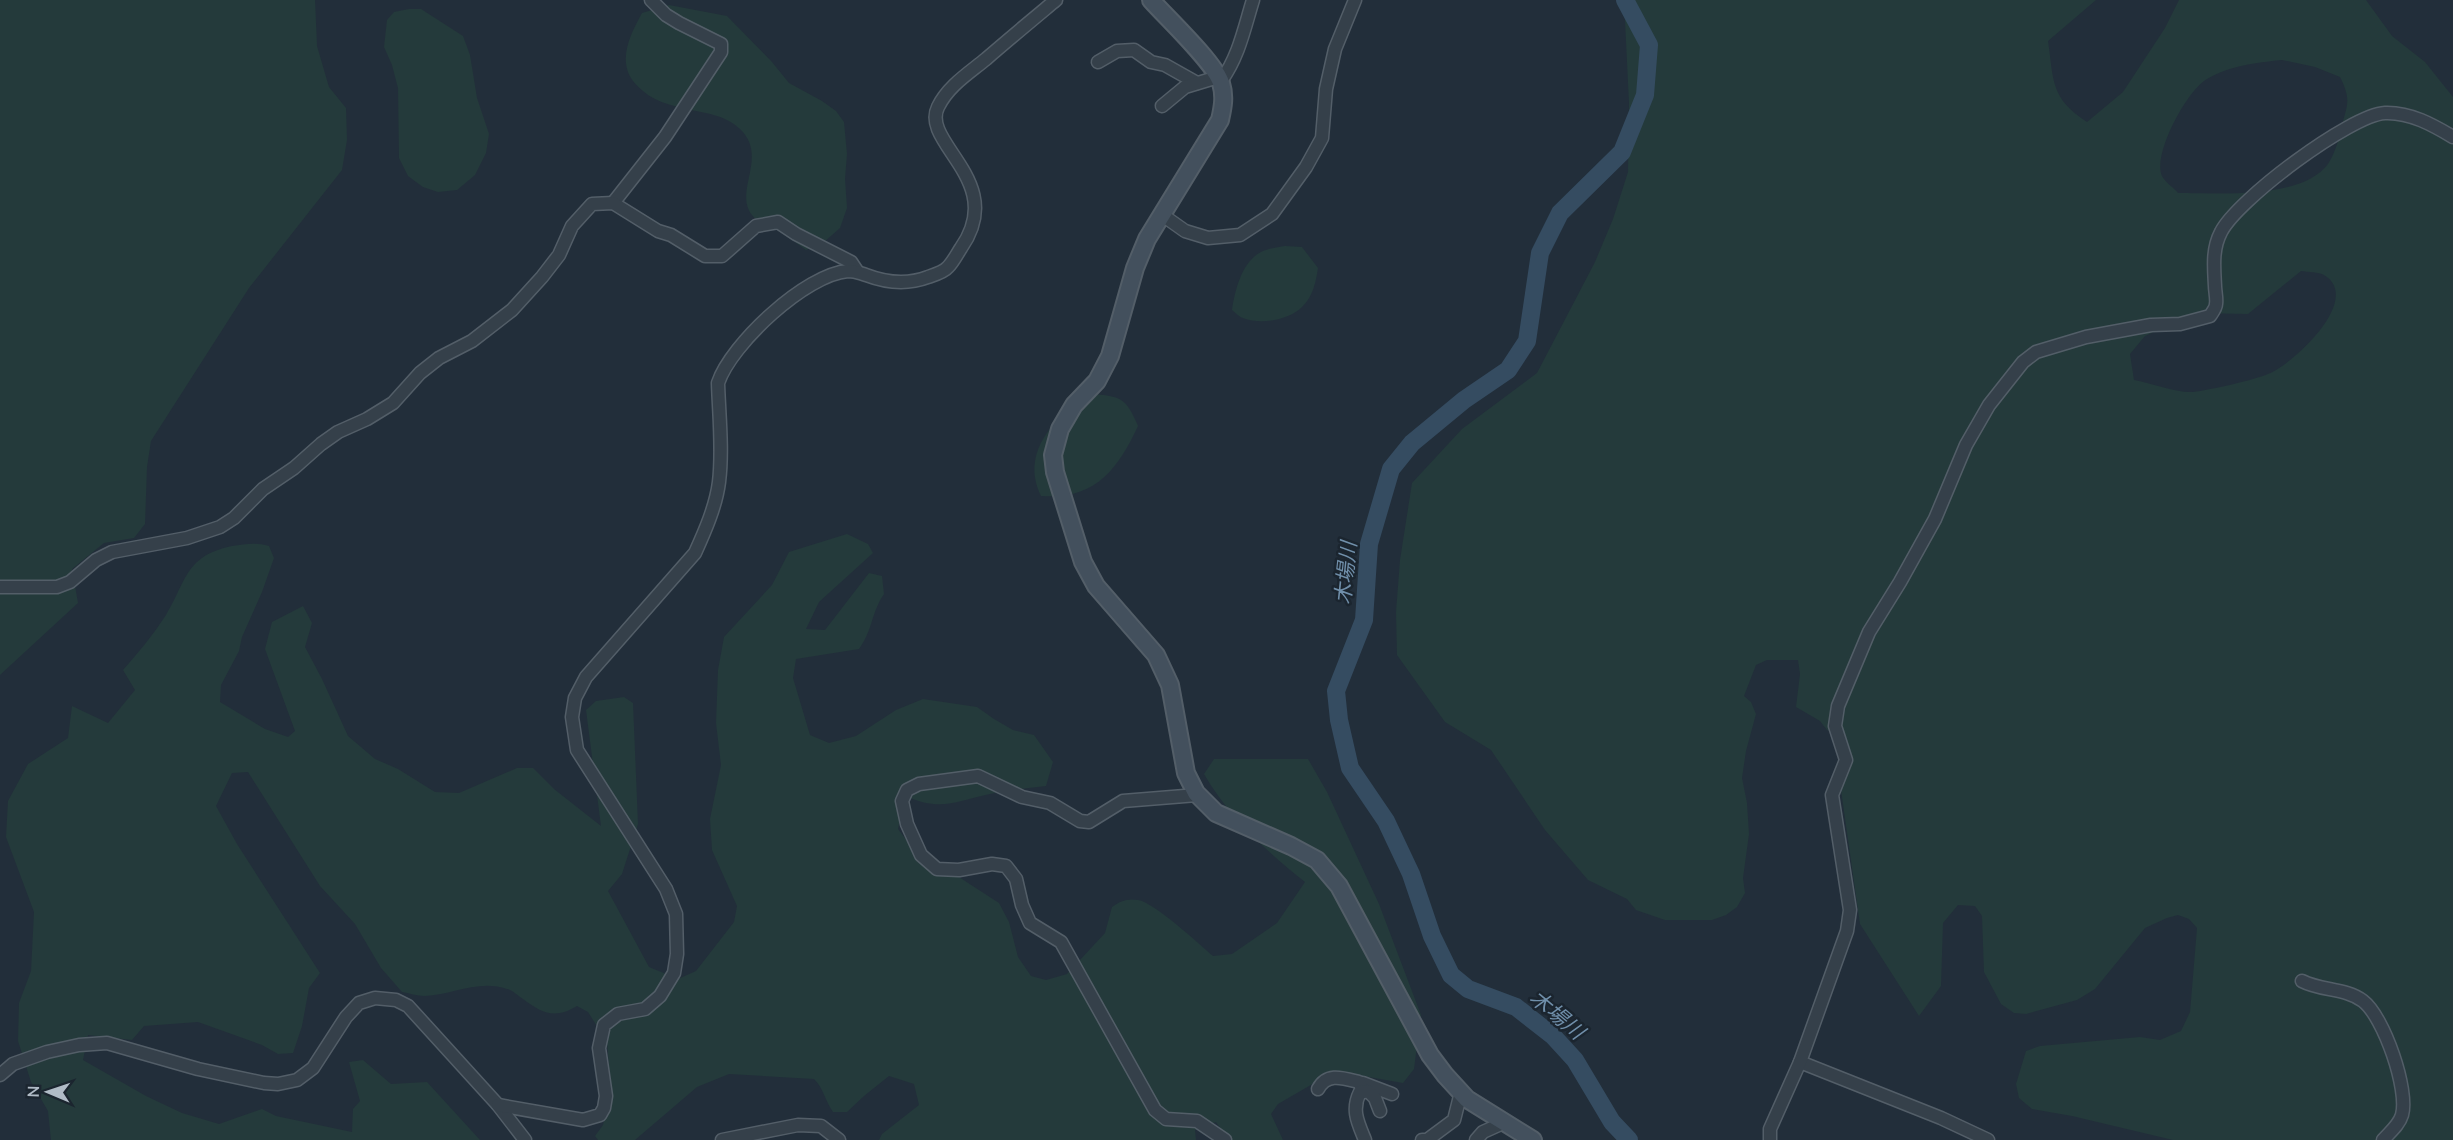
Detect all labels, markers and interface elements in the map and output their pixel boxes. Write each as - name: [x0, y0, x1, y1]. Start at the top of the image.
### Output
- water label: 木場川: [1329, 538, 1363, 606]
- water label: 木場川: [1524, 984, 1592, 1047]
- north arrow: [18, 1062, 78, 1122]
- text: N: [23, 1085, 45, 1098]

